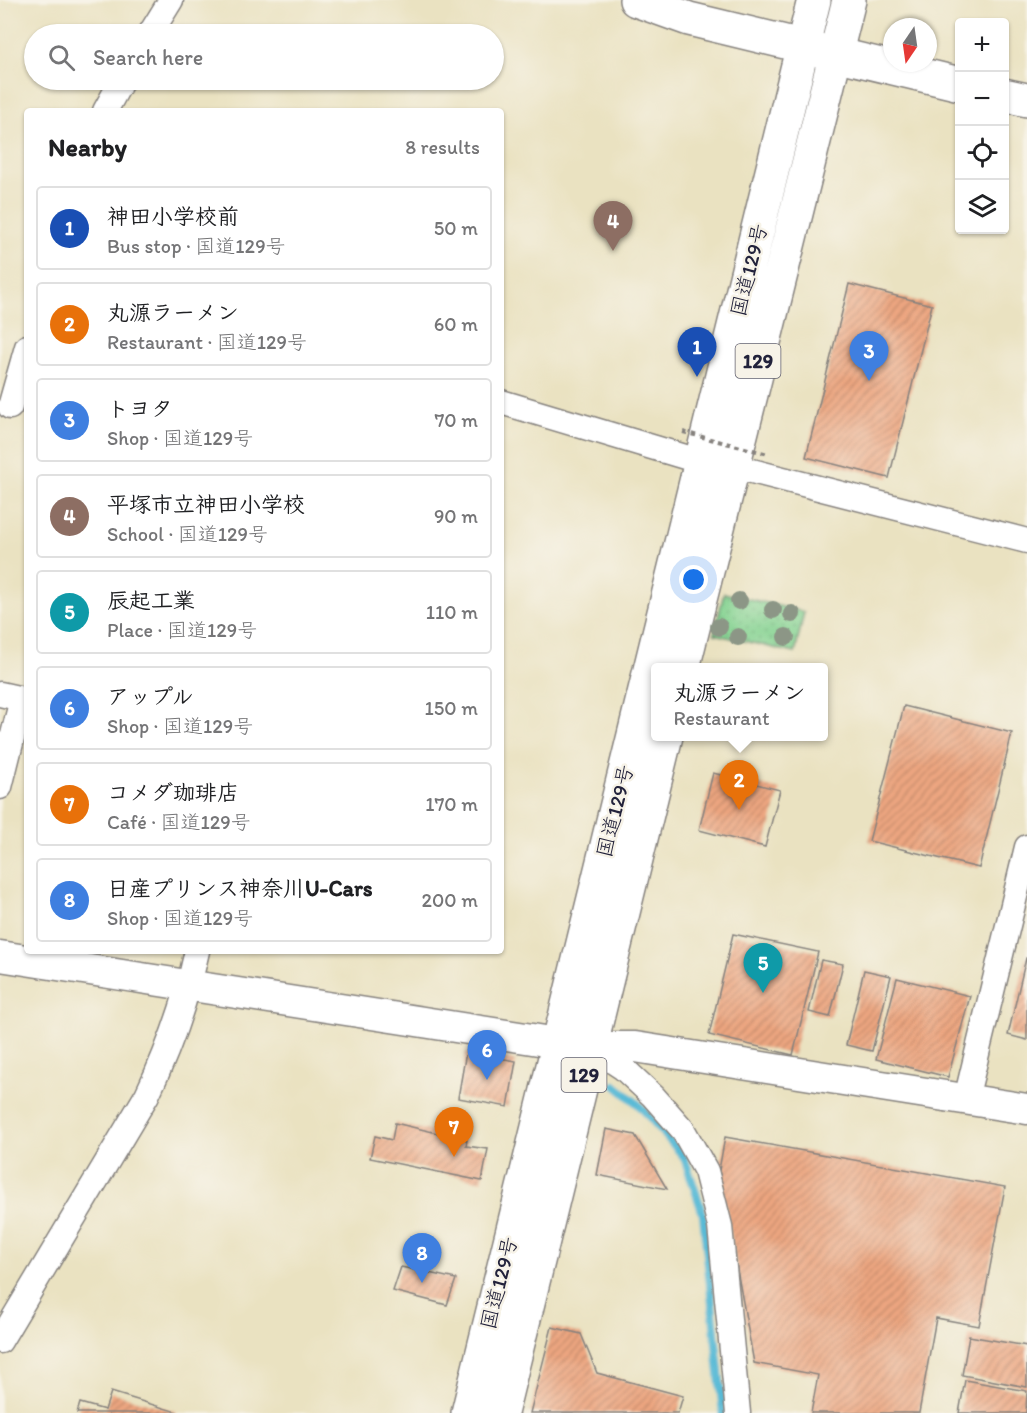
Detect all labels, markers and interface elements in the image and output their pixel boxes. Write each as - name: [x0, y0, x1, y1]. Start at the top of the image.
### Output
- north arrow: [883, 18, 937, 72]
- map controls: [955, 18, 1009, 234]
- button: +: [955, 18, 1009, 72]
- search box: [24, 24, 504, 90]
- icon: search: [45, 41, 78, 74]
- text: Search here: [93, 44, 203, 71]
- button: −: [955, 72, 1009, 126]
- button: locate: [955, 126, 1009, 180]
- text: Nearby: [48, 131, 127, 163]
- text: 8 results: [405, 135, 480, 159]
- button: layers: [955, 180, 1009, 234]
- pin: 4: [594, 202, 632, 251]
- text: 神田小学校前: [107, 203, 239, 230]
- text: 1: [65, 216, 74, 240]
- text: 50 m: [434, 216, 478, 240]
- street label: 国道129号: [725, 221, 772, 319]
- text: Bus stop · 国道129号: [107, 234, 286, 258]
- text: 丸源ラーメン: [107, 299, 239, 326]
- text: 2: [64, 312, 75, 336]
- text: 60 m: [434, 312, 478, 336]
- pin: 1: [678, 328, 716, 377]
- text: Restaurant · 国道129号: [107, 330, 307, 354]
- pin: 3: [850, 332, 888, 381]
- road number: 129: [736, 344, 780, 378]
- text: トヨタ: [107, 395, 173, 422]
- text: 3: [64, 408, 75, 432]
- text: 70 m: [434, 408, 478, 432]
- text: Shop · 国道129号: [107, 426, 253, 450]
- text: 平塚市立神田小学校: [107, 491, 305, 518]
- text: 4: [63, 504, 76, 528]
- text: 90 m: [434, 504, 478, 528]
- text: School · 国道129号: [107, 522, 268, 546]
- your location: [679, 565, 708, 594]
- text: 辰起工業: [107, 587, 195, 614]
- text: 5: [64, 600, 75, 624]
- text: 110 m: [426, 600, 478, 624]
- text: Place · 国道129号: [107, 618, 257, 642]
- popup: [651, 663, 828, 741]
- text: 丸源ラーメン: [673, 679, 806, 706]
- text: アップル: [107, 683, 194, 710]
- text: 6: [64, 696, 75, 720]
- text: 150 m: [425, 696, 478, 720]
- text: Restaurant: [673, 706, 769, 730]
- text: Shop · 国道129号: [107, 714, 253, 738]
- pin: 2: [720, 760, 758, 810]
- street label: 国道129号: [591, 762, 638, 860]
- text: コメダ珈琲店: [107, 779, 239, 806]
- text: 7: [65, 792, 74, 816]
- text: 170 m: [425, 792, 478, 816]
- text: Café · 国道129号: [107, 810, 251, 834]
- text: 日産プリンス神奈川U-Cars: [107, 875, 373, 902]
- text: 8: [64, 888, 75, 912]
- text: 200 m: [422, 888, 478, 912]
- text: Shop · 国道129号: [107, 906, 253, 930]
- pin: 5: [744, 944, 783, 993]
- pin: 6: [468, 1030, 506, 1080]
- road number: 129: [562, 1058, 606, 1092]
- pin: 7: [434, 1108, 474, 1157]
- pin: 8: [402, 1234, 442, 1283]
- street label: 国道129号: [475, 1234, 522, 1332]

